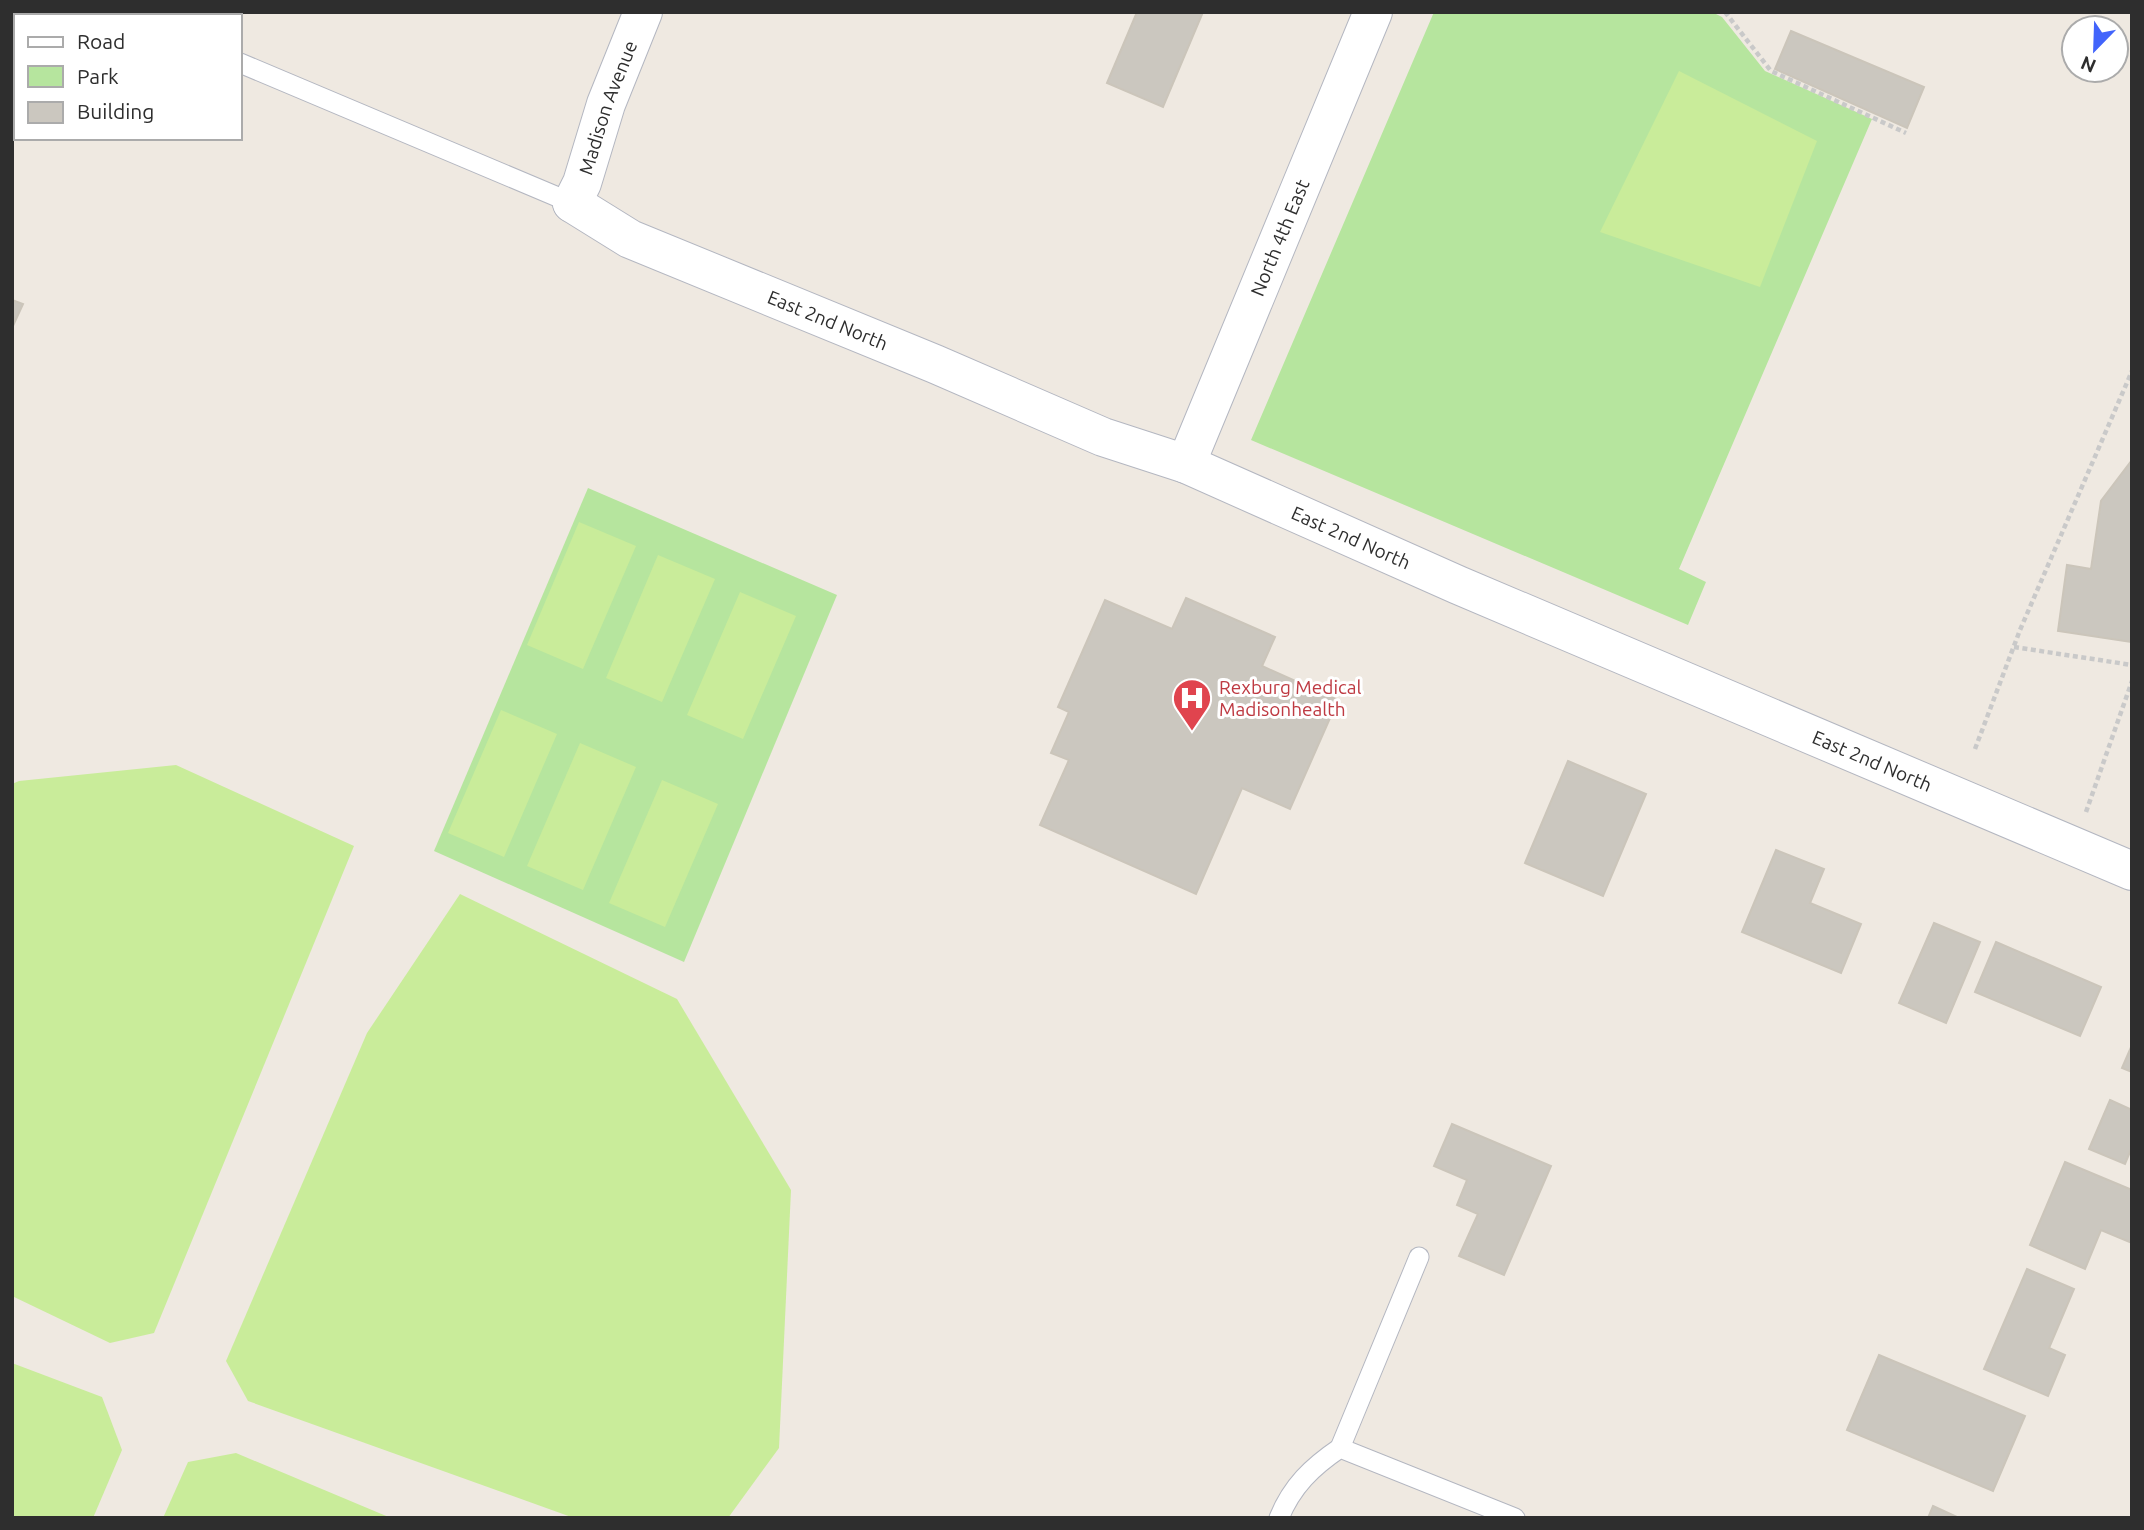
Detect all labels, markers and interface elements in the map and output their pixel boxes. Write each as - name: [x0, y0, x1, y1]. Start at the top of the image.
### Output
- legend: [14, 14, 242, 140]
- north arrow: [2060, 14, 2130, 84]
- text: Road: [77, 29, 125, 53]
- street label: Madison Avenue: [574, 37, 641, 177]
- text: N: [2078, 52, 2099, 78]
- text: Park: [77, 64, 119, 88]
- text: Building: [77, 99, 154, 123]
- street label: North 4th East: [1246, 176, 1314, 299]
- street label: East 2nd North: [764, 286, 891, 354]
- street label: East 2nd North: [1288, 501, 1414, 573]
- place label: Rexburg Medical Madisonhealth: [1219, 676, 1362, 720]
- hospital icon: Rexburg Medical Madisonhealth: [1171, 677, 1213, 732]
- street label: East 2nd North: [1809, 726, 1935, 796]

